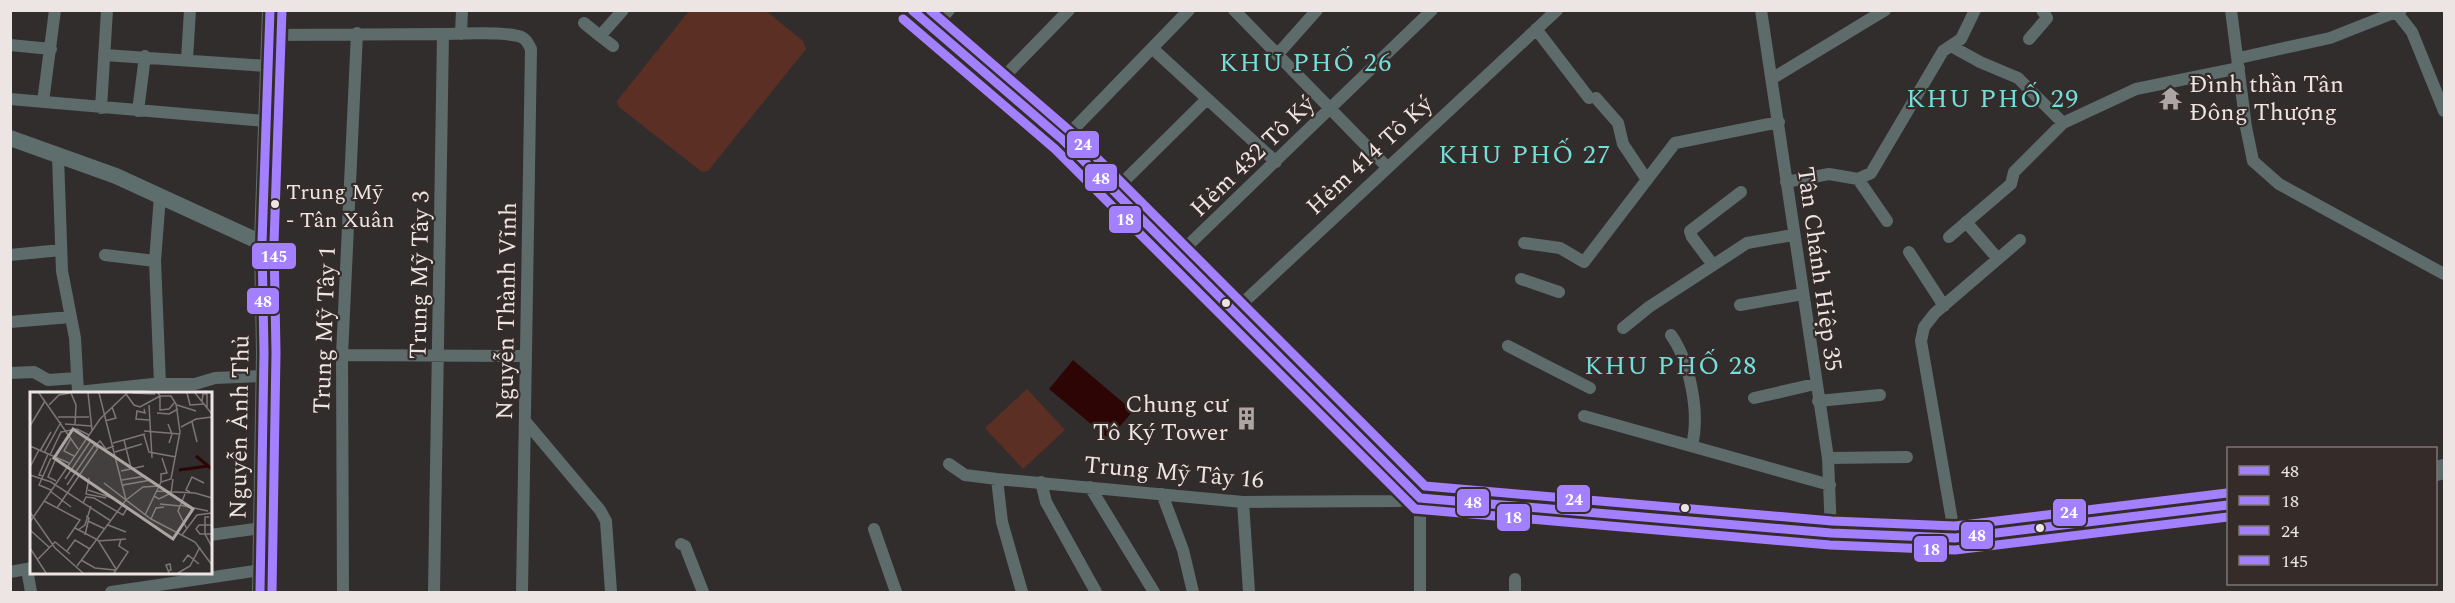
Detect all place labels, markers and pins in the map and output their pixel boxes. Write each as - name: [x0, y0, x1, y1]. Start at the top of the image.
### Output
- place label: Đình thần Tân Đông Thượng: [2189, 67, 2344, 131]
- temple icon: Đình thần Tân Đông Thượng: [2158, 85, 2184, 111]
- place label: Trung Mỹ - Tân Xuân: [286, 176, 395, 237]
- marker: Trung Mỹ - Tân Xuân: [269, 198, 281, 210]
- unlabelled marker: [1220, 297, 1232, 309]
- place label: Chung cư Tô Ký Tower: [1093, 387, 1230, 451]
- building icon: Chung cư Tô Ký Tower: [1233, 405, 1259, 431]
- unlabelled marker: [1679, 502, 1691, 514]
- unlabelled marker: [2034, 522, 2046, 534]

